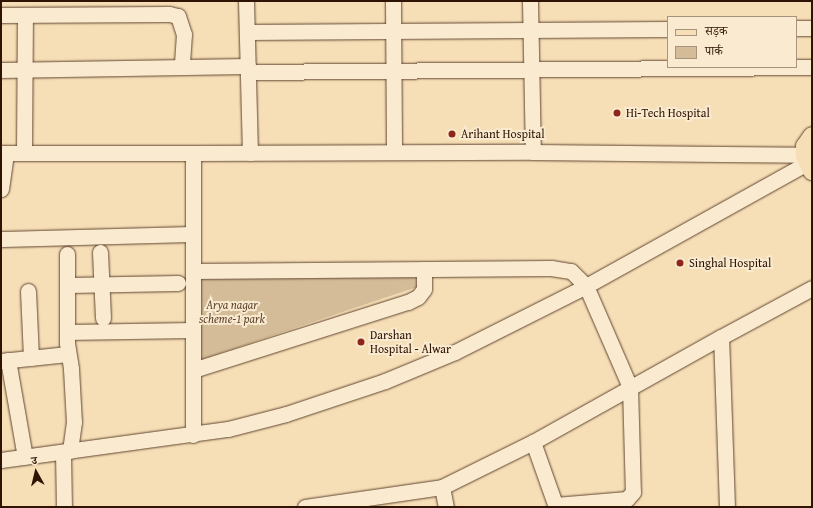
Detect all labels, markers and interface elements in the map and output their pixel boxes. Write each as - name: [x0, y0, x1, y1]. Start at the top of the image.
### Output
- legend: [667, 16, 797, 68]
- text: सड़क: [705, 22, 728, 39]
- text: पार्क: [705, 42, 723, 59]
- place label: Hi-Tech Hospital: [626, 106, 710, 120]
- marker: Hi-Tech Hospital: [611, 107, 623, 119]
- place label: Arihant Hospital: [461, 127, 545, 141]
- marker: Arihant Hospital: [446, 128, 458, 140]
- place label: Singhal Hospital: [689, 256, 771, 270]
- marker: Singhal Hospital: [674, 257, 686, 269]
- park label: Arya nagar scheme-1 park: [199, 298, 265, 326]
- place label: Darshan Hospital - Alwar: [370, 328, 451, 356]
- marker: Darshan Hospital - Alwar: [355, 336, 367, 348]
- north arrow: [16, 452, 56, 492]
- text: उ: [30, 452, 38, 468]

